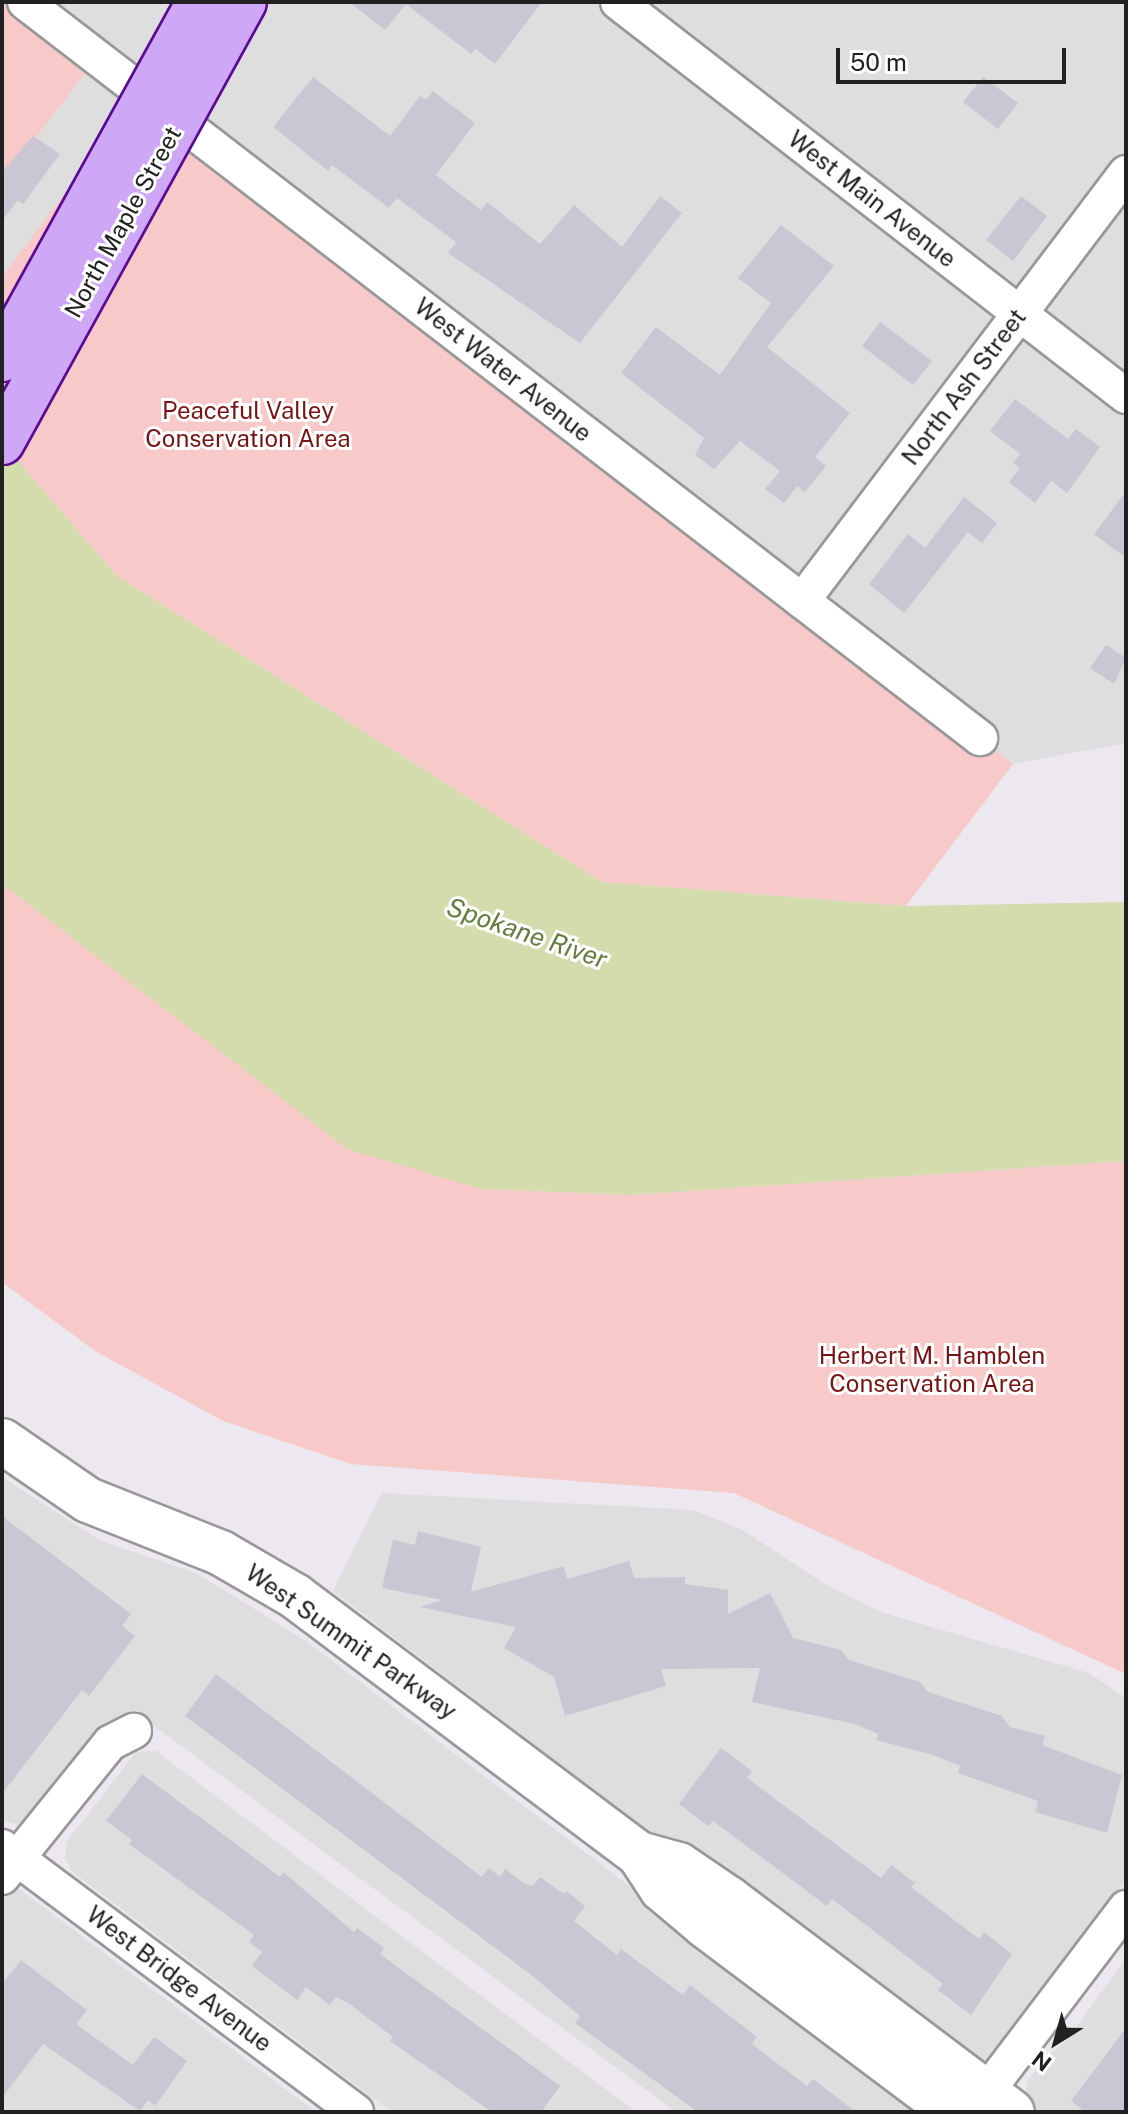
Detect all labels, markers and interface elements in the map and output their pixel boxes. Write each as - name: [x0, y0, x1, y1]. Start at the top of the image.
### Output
- scale bar: [840, 32, 1070, 82]
- text: 50 m: [850, 48, 907, 76]
- street label: North Maple Street: [58, 121, 188, 323]
- street label: West Main Avenue: [782, 125, 962, 273]
- street label: West Water Avenue: [409, 292, 597, 448]
- street label: North Ash Street: [896, 303, 1032, 471]
- park label: Peaceful Valley Conservation Area: [145, 397, 351, 453]
- water label: Spokane River: [443, 891, 611, 975]
- park label: Herbert M. Hamblen Conservation Area: [819, 1342, 1045, 1398]
- street label: West Summit Parkway: [240, 1558, 462, 1726]
- street label: West Bridge Avenue: [81, 1900, 277, 2058]
- north arrow: [1016, 2002, 1096, 2082]
- text: N: [1027, 2046, 1056, 2077]

